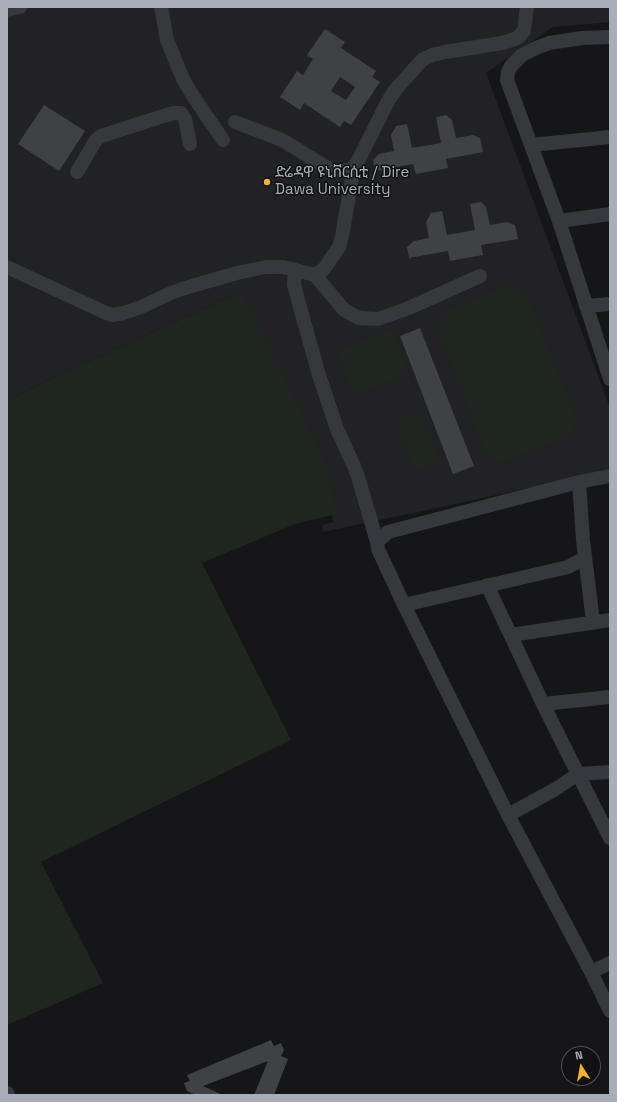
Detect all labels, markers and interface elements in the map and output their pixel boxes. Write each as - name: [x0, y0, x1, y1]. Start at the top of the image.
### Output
- place label: ድሬዳዋ ዩኒቨርሲቲ / Dire Dawa University: [275, 164, 409, 199]
- marker: ድሬዳዋ ዩኒቨርሲቲ / Dire Dawa University: [262, 177, 272, 187]
- north arrow: [561, 1046, 601, 1086]
- text: N: [574, 1048, 584, 1063]

